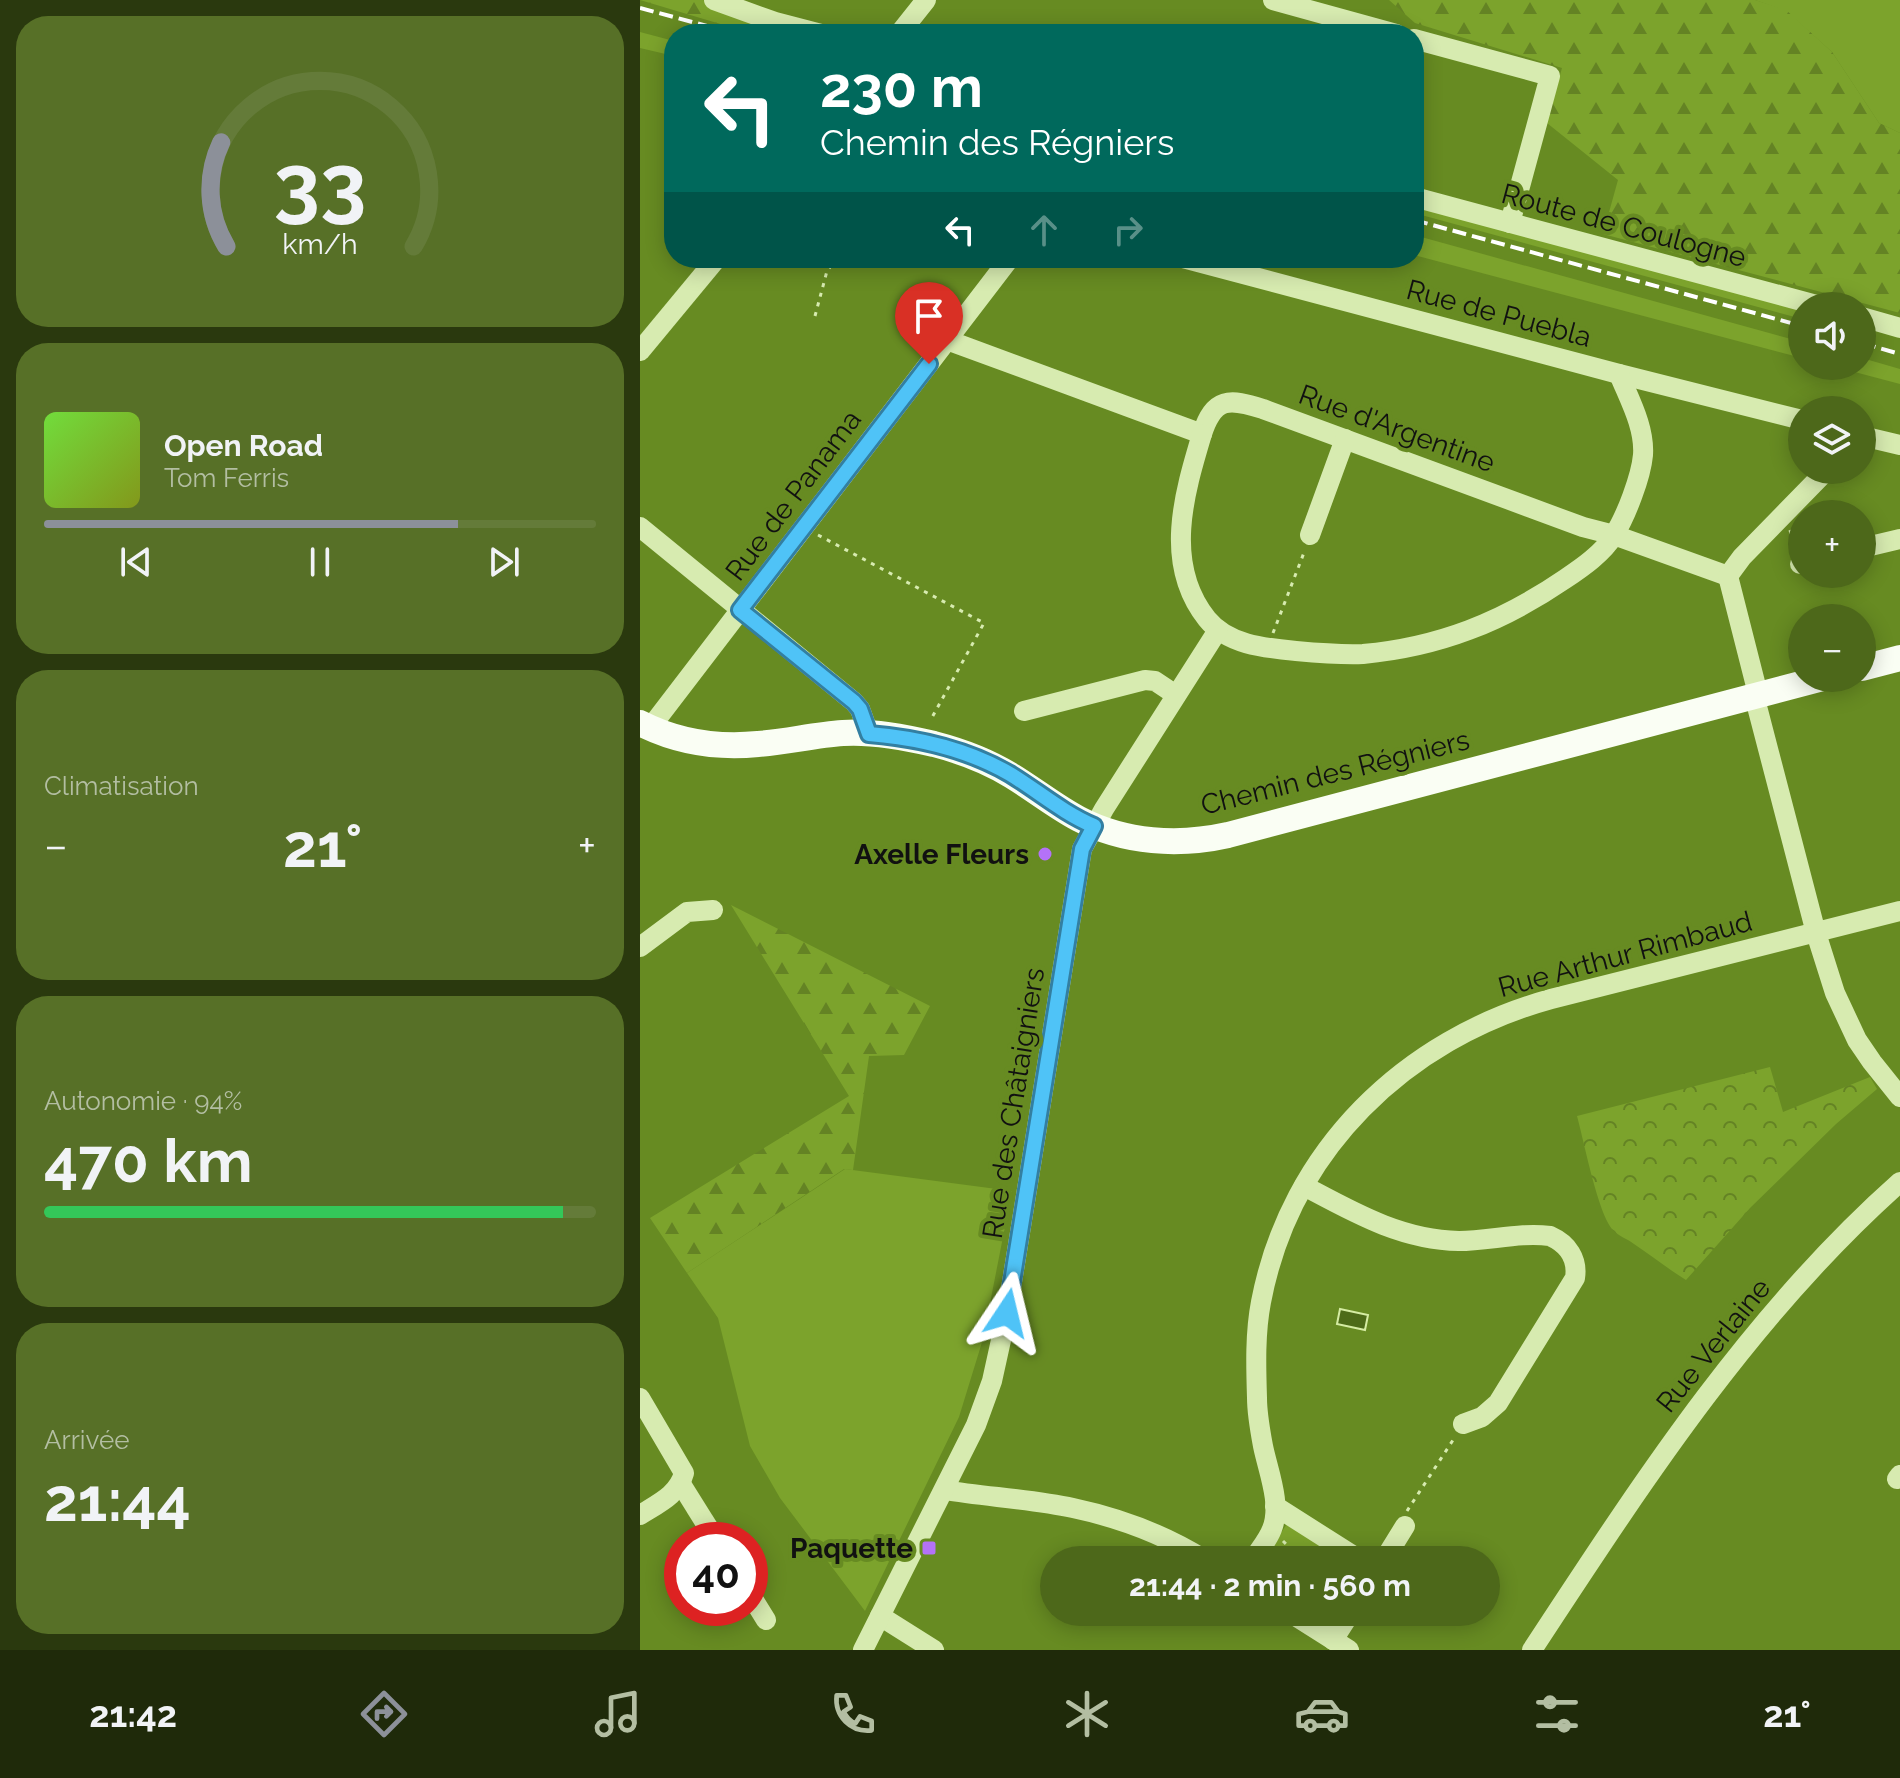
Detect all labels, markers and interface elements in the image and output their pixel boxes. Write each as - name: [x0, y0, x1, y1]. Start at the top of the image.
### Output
- text: 230 m: [820, 54, 983, 120]
- icon: left: [688, 56, 792, 160]
- text: Chemin des Régniers: [820, 121, 1174, 163]
- text: 33: [274, 135, 366, 232]
- street label: Route de Coulogne: [1498, 177, 1750, 274]
- icon: left: [938, 208, 982, 252]
- icon: ahead: [1022, 208, 1066, 252]
- icon: right: [1106, 208, 1150, 252]
- text: km/h: [282, 228, 358, 262]
- street label: Rue de Puebla: [1403, 273, 1595, 354]
- pin: [895, 282, 963, 364]
- map controls: [1788, 292, 1876, 692]
- button: sound: [1788, 292, 1876, 380]
- icon: arrive: [907, 294, 951, 338]
- street label: Rue d'Argentine: [1294, 378, 1499, 479]
- button: layers: [1788, 396, 1876, 484]
- street label: Rue de Panama: [719, 404, 868, 587]
- text: Open Road: [164, 428, 323, 463]
- text: Tom Ferris: [164, 463, 289, 493]
- button: +: [1788, 500, 1876, 588]
- icon: previous: [114, 540, 158, 584]
- icon: pause: [298, 540, 342, 584]
- icon: next: [482, 540, 526, 584]
- button: −: [1788, 604, 1876, 692]
- street label: Chemin des Régniers: [1197, 723, 1473, 822]
- text: Climatisation: [44, 771, 199, 801]
- text: 21°: [283, 811, 362, 881]
- text: −: [44, 820, 68, 871]
- text: +: [578, 820, 596, 871]
- place label: Axelle Fleurs: [854, 838, 1029, 871]
- marker: Axelle Fleurs: [1036, 845, 1054, 863]
- street label: Rue Arthur Rimbaud: [1495, 905, 1756, 1004]
- street label: Rue des Châtaigniers: [976, 965, 1051, 1241]
- text: Autonomie · 94%: [44, 1086, 242, 1116]
- text: 470 km: [44, 1126, 253, 1196]
- position arrow: [965, 1271, 1049, 1355]
- street label: Rue Verlaine: [1649, 1272, 1777, 1419]
- text: Arrivée: [44, 1425, 129, 1455]
- text: 21:44: [44, 1465, 191, 1535]
- speed limit sign: 40: [664, 1522, 768, 1626]
- place label: Paquette: [790, 1532, 913, 1565]
- marker: Paquette: [920, 1539, 938, 1557]
- text: 21:44 · 2 min · 560 m: [1129, 1568, 1411, 1603]
- icon: directions: [356, 1686, 412, 1742]
- icon: music: [590, 1686, 646, 1742]
- icon: phone: [825, 1686, 881, 1742]
- icon: climate: [1059, 1686, 1115, 1742]
- icon: car: [1294, 1686, 1350, 1742]
- icon: filters: [1529, 1686, 1585, 1742]
- text: 21:42: [89, 1693, 177, 1735]
- text: 21°: [1763, 1693, 1811, 1735]

